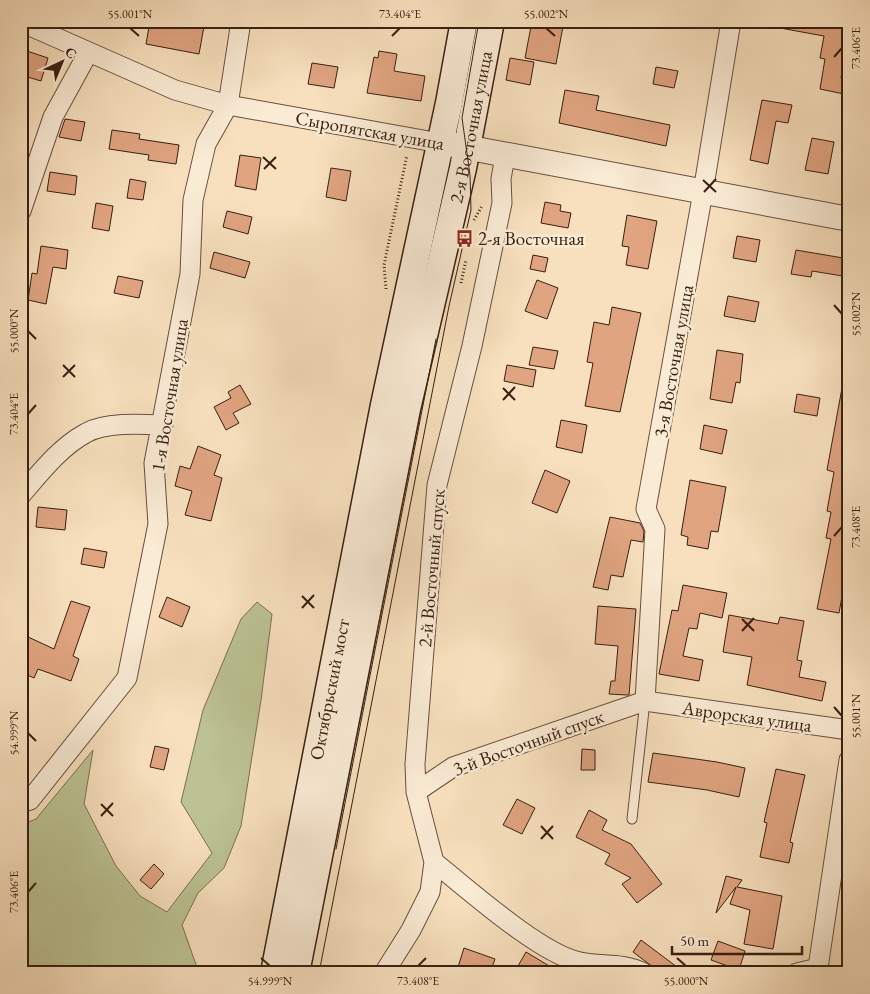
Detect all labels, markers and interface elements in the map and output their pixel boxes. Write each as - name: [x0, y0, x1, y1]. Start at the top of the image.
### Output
- text: 55.001°N: [108, 6, 153, 22]
- text: 73.404°E: [379, 6, 421, 22]
- text: 55.002°N: [524, 6, 569, 22]
- text: 73.406°E: [848, 27, 864, 69]
- north arrow: [38, 38, 88, 88]
- text: С: [61, 43, 81, 63]
- street label: 2-я Восточная улица: [443, 48, 498, 206]
- street label: Сыропятская улица: [294, 105, 447, 156]
- place label: 2-я Восточная: [478, 226, 585, 251]
- bus stop icon: 2-я Восточная: [454, 228, 474, 248]
- street label: 3-я Восточная улица: [648, 282, 699, 439]
- text: 55.002°N: [848, 291, 864, 336]
- text: 55.000°N: [6, 308, 22, 353]
- street label: 1-я Восточная улица: [145, 316, 194, 473]
- text: 73.404°E: [6, 393, 22, 435]
- street label: 2-й Восточный спуск: [412, 488, 451, 648]
- text: 73.408°E: [848, 506, 864, 548]
- street label: Октябрьский мост: [304, 616, 355, 762]
- text: 55.001°N: [848, 693, 864, 738]
- street label: Аврорская улица: [679, 695, 814, 738]
- street label: 3-й Восточный спуск: [449, 704, 607, 781]
- text: 54.999°N: [6, 710, 22, 755]
- text: 73.406°E: [6, 871, 22, 913]
- scale bar: [672, 924, 802, 956]
- text: 50 m: [680, 931, 709, 950]
- text: 54.999°N: [248, 973, 293, 989]
- text: 73.408°E: [397, 973, 439, 989]
- text: 55.000°N: [664, 973, 709, 989]

